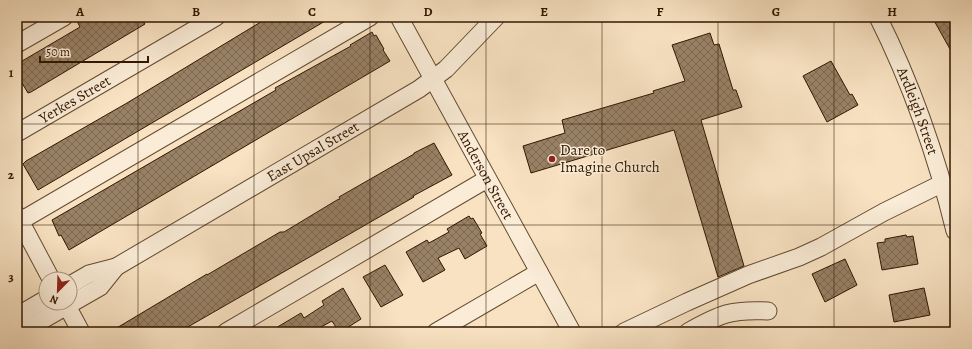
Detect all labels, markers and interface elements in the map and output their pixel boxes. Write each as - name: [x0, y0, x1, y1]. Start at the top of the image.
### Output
- text: A: [75, 3, 85, 20]
- text: B: [192, 3, 200, 20]
- text: C: [308, 3, 316, 20]
- text: D: [423, 3, 433, 20]
- text: E: [540, 3, 548, 20]
- text: F: [657, 3, 664, 20]
- text: G: [772, 3, 780, 20]
- text: H: [887, 3, 897, 20]
- scale bar: [40, 38, 148, 64]
- text: 50 m: [46, 44, 70, 60]
- street label: Ardleigh Street: [892, 63, 943, 157]
- text: 1: [9, 64, 14, 81]
- street label: Yerkes Street: [35, 70, 114, 128]
- street label: East Upsal Street: [263, 116, 363, 186]
- street label: Anderson Street: [453, 126, 518, 223]
- place label: Dare to Imagine Church: [560, 140, 660, 177]
- marker: Dare to Imagine Church: [547, 154, 557, 164]
- text: 2: [8, 166, 15, 183]
- text: 3: [8, 268, 14, 285]
- north arrow: [38, 271, 78, 311]
- text: N: [48, 291, 61, 308]

